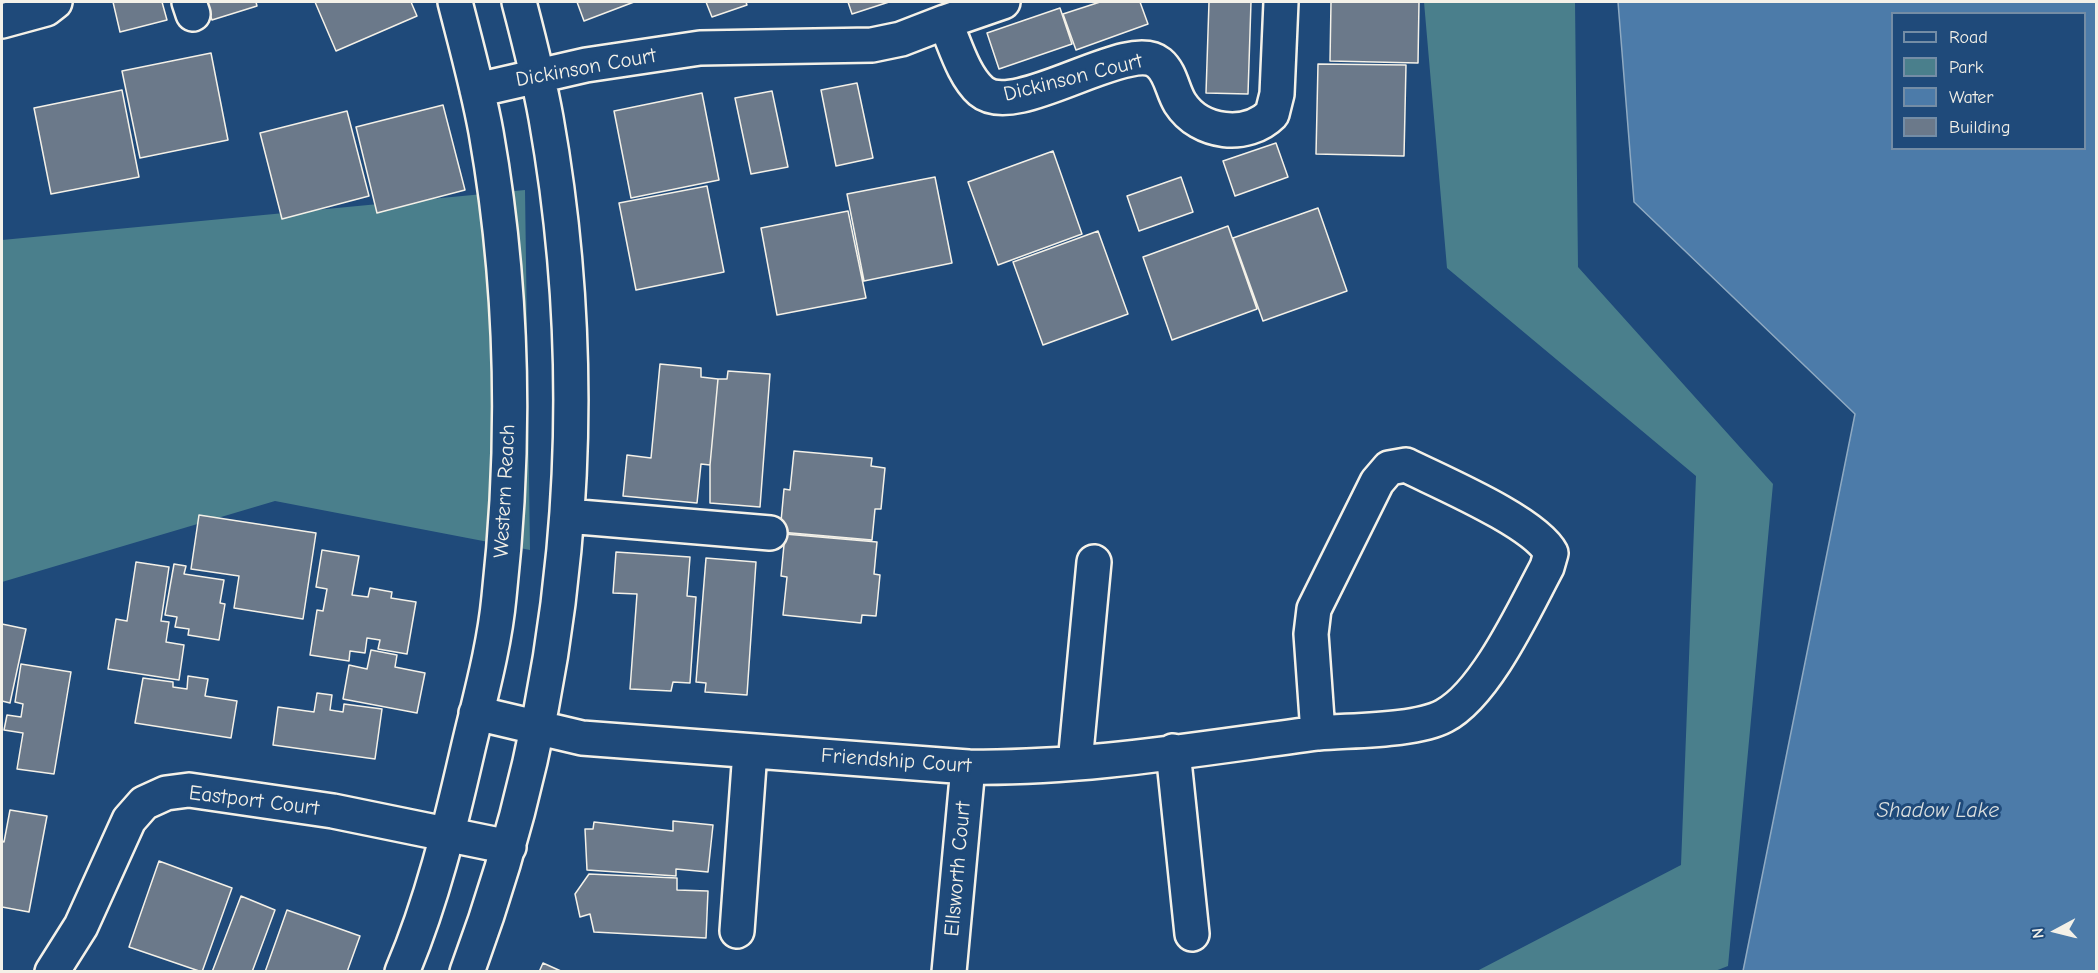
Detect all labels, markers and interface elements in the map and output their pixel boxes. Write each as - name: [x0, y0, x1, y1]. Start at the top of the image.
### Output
- legend: [1891, 12, 2086, 150]
- text: Road: [1949, 27, 1988, 48]
- street label: Dickinson Court: [514, 43, 658, 93]
- street label: Dickinson Court: [1001, 49, 1145, 107]
- text: Park: [1949, 57, 1983, 78]
- text: Water: [1949, 87, 1993, 108]
- text: Building: [1949, 117, 2011, 138]
- street label: Western Reach: [489, 423, 521, 559]
- street label: Friendship Court: [820, 743, 972, 779]
- street label: Eastport Court: [187, 781, 321, 821]
- water label: Shadow Lake: [1877, 798, 1999, 824]
- street label: Ellsworth Court: [940, 800, 976, 938]
- north arrow: [2026, 901, 2086, 961]
- text: N: [2029, 927, 2048, 939]

